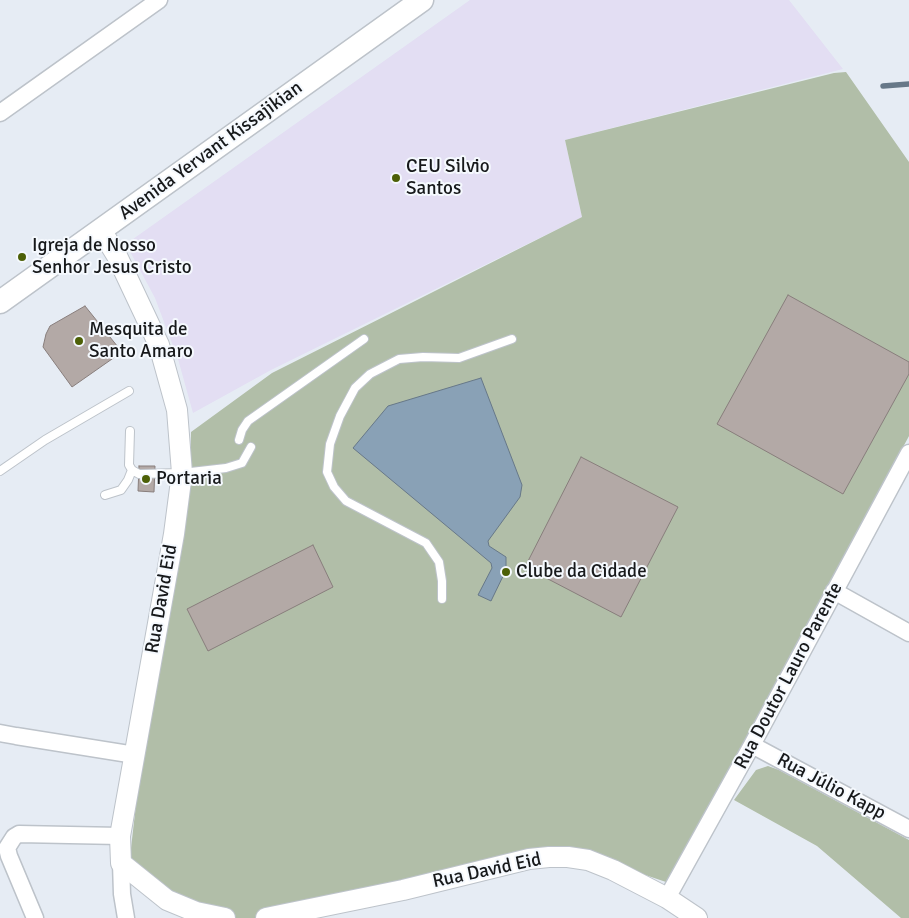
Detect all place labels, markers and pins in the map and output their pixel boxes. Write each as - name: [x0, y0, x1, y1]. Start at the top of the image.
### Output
- place label: CEU Silvio Santos: [406, 156, 490, 200]
- marker: CEU Silvio Santos: [390, 172, 402, 184]
- place label: Igreja de Nosso Senhor Jesus Cristo: [32, 235, 192, 279]
- marker: Igreja de Nosso Senhor Jesus Cristo: [16, 251, 28, 263]
- place label: Mesquita de Santo Amaro: [89, 319, 193, 363]
- marker: Mesquita de Santo Amaro: [73, 335, 85, 347]
- place label: Portaria: [156, 468, 222, 490]
- marker: Portaria: [140, 473, 152, 485]
- place label: Clube da Cidade: [516, 561, 647, 583]
- marker: Clube da Cidade: [500, 566, 512, 578]

